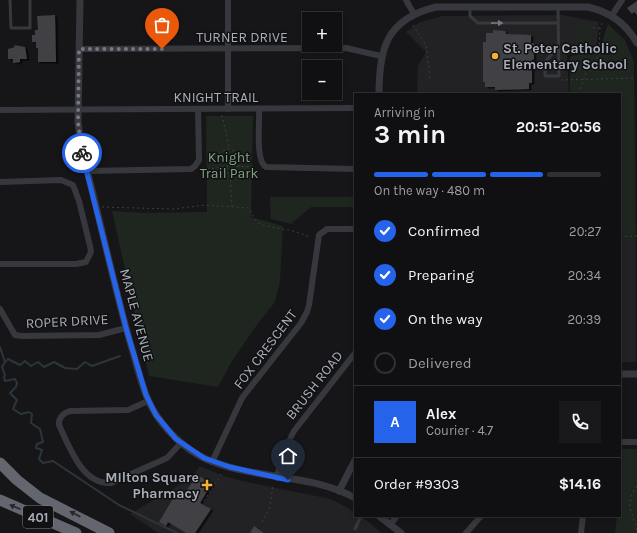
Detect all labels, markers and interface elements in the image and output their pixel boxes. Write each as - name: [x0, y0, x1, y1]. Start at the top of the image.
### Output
- pin: [145, 8, 179, 49]
- map controls: [302, 12, 342, 100]
- button: +: [302, 12, 342, 52]
- icon: bag: [151, 14, 173, 36]
- one-way arrow: [491, 20, 504, 26]
- street label: TURNER DRIVE: [196, 29, 288, 46]
- place label: St. Peter Catholic Elementary School: [503, 40, 627, 73]
- marker: St. Peter Catholic Elementary School: [490, 51, 500, 61]
- button: −: [302, 60, 342, 100]
- street label: KNIGHT TRAIL: [174, 89, 259, 106]
- text: Arriving in: [374, 105, 435, 120]
- text: 20:51–20:56: [516, 118, 601, 136]
- text: 3 min: [374, 119, 446, 150]
- courier: [62, 133, 102, 173]
- icon: bike: [71, 142, 93, 164]
- park label: Knight Trail Park: [200, 149, 258, 182]
- text: On the way · 480 m: [374, 183, 485, 198]
- icon: check: [374, 220, 396, 242]
- text: Confirmed: [408, 222, 480, 240]
- text: 20:27: [569, 224, 601, 239]
- icon: check: [374, 264, 396, 286]
- text: Preparing: [408, 266, 474, 284]
- street label: MAPLE AVENUE: [116, 267, 157, 363]
- text: 20:34: [568, 268, 601, 283]
- street label: FOX CRESCENT: [230, 306, 301, 392]
- icon: check: [374, 308, 396, 330]
- text: On the way: [408, 310, 482, 328]
- street label: ROPER DRIVE: [25, 311, 109, 332]
- text: 20:39: [568, 312, 601, 327]
- street label: BRUSH ROAD: [282, 348, 346, 423]
- text: Delivered: [408, 354, 472, 372]
- button: phone: [559, 401, 601, 443]
- text: Alex: [426, 405, 456, 423]
- text: A: [390, 413, 400, 431]
- text: Courier · 4.7: [426, 423, 493, 438]
- pin: [271, 439, 305, 480]
- icon: home: [277, 445, 299, 467]
- place label: MIlton Square Pharmacy: [105, 469, 199, 502]
- text: Order #9303: [374, 475, 459, 493]
- text: $14.16: [559, 475, 601, 493]
- marker: MIlton Square Pharmacy: [202, 480, 212, 490]
- one-way arrow: [8, 503, 20, 509]
- road number: 401: [23, 506, 53, 528]
- one-way arrow: [69, 511, 81, 518]

